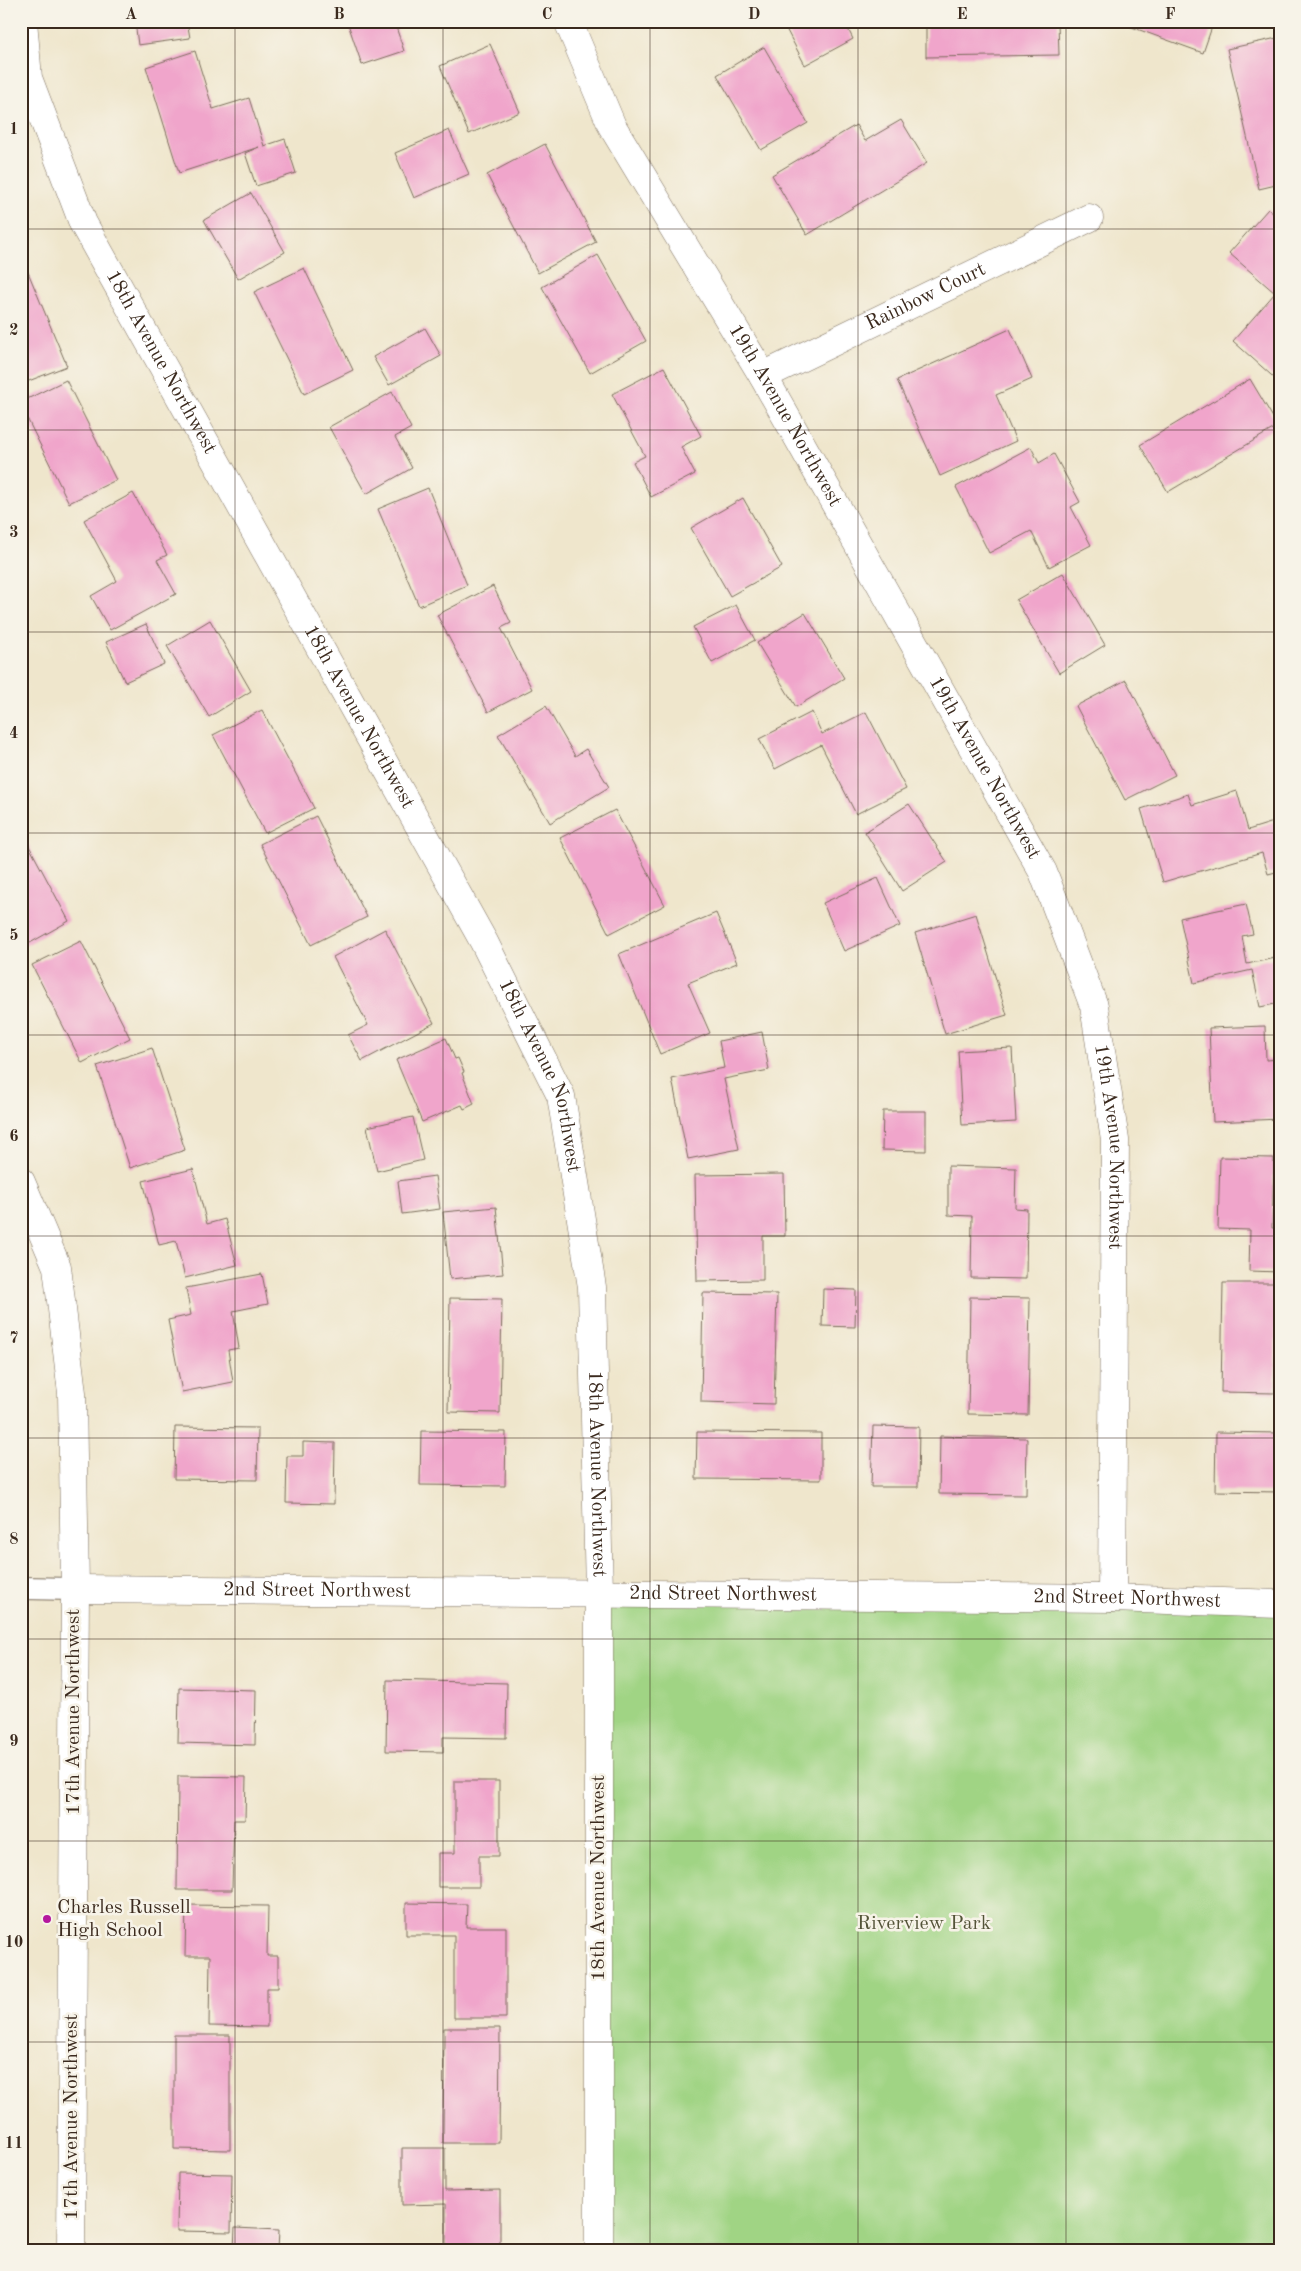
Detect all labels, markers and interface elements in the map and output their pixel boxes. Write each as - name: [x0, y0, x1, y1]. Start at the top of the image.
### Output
- text: A: [125, 7, 137, 23]
- text: B: [333, 7, 345, 23]
- text: C: [542, 7, 552, 23]
- text: D: [748, 7, 760, 23]
- text: E: [956, 7, 968, 23]
- text: F: [1165, 7, 1176, 23]
- text: 1: [9, 122, 19, 138]
- street label: Rainbow Court: [863, 260, 989, 335]
- street label: 18th Avenue Northwest: [102, 267, 220, 458]
- street label: 19th Avenue Northwest: [724, 321, 845, 510]
- text: 2: [9, 323, 19, 339]
- text: 3: [9, 525, 19, 541]
- street label: 18th Avenue Northwest: [299, 622, 418, 812]
- street label: 19th Avenue Northwest: [925, 673, 1044, 863]
- text: 4: [9, 726, 19, 742]
- text: 5: [9, 928, 19, 944]
- street label: 18th Avenue Northwest: [494, 976, 583, 1174]
- street label: 19th Avenue Northwest: [1090, 1043, 1126, 1250]
- text: 6: [9, 1129, 19, 1145]
- text: 7: [9, 1331, 19, 1347]
- street label: 18th Avenue Northwest: [584, 1370, 609, 1577]
- text: 8: [9, 1532, 19, 1548]
- street label: 2nd Street Northwest: [223, 1580, 411, 1602]
- street label: 2nd Street Northwest: [629, 1584, 817, 1605]
- street label: 2nd Street Northwest: [1033, 1587, 1221, 1612]
- street label: 17th Avenue Northwest: [64, 1609, 84, 1815]
- text: 9: [9, 1734, 19, 1750]
- street label: 18th Avenue Northwest: [589, 1775, 609, 1981]
- place label: Charles Russell High School: [57, 1898, 191, 1941]
- marker: Charles Russell High School: [41, 1913, 53, 1925]
- park label: Riverview Park: [857, 1914, 991, 1934]
- text: 10: [5, 1935, 23, 1951]
- street label: 17th Avenue Northwest: [62, 2014, 82, 2220]
- text: 11: [5, 2136, 23, 2152]

